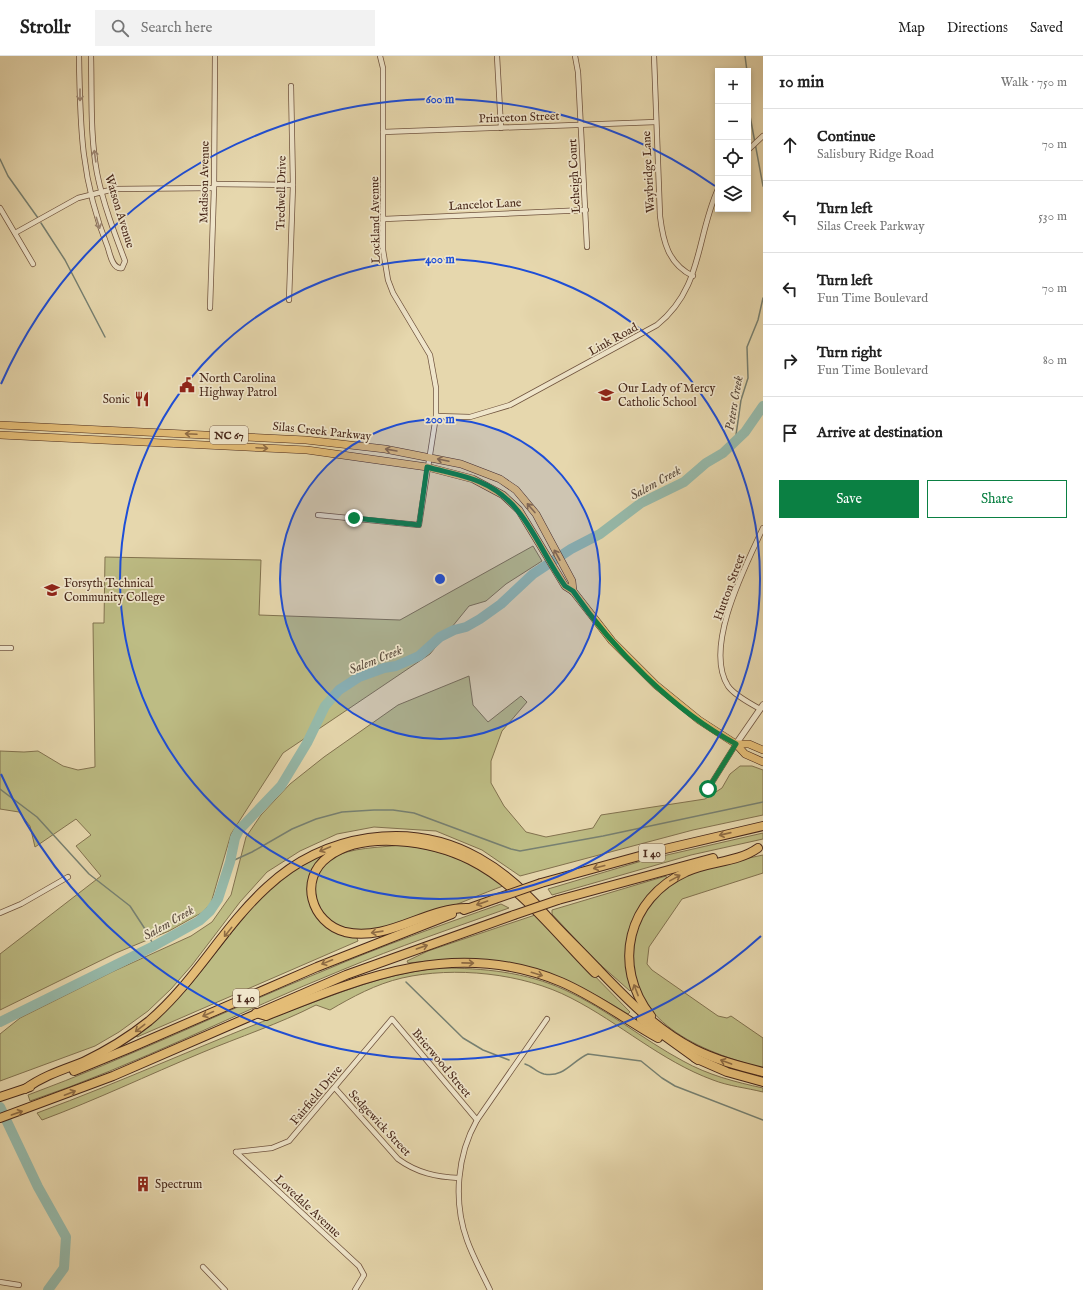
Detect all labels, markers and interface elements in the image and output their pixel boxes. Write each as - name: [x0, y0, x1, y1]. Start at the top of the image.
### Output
- search box: [95, 10, 375, 46]
- text: Strollr: [20, 16, 71, 40]
- icon: search: [109, 17, 131, 39]
- text: Search here: [141, 18, 212, 37]
- text: Map: [898, 19, 925, 37]
- text: Directions: [947, 19, 1008, 37]
- text: Saved: [1030, 19, 1063, 37]
- map controls: [715, 68, 751, 212]
- button: +: [715, 68, 751, 104]
- text: 10 min: [779, 72, 824, 93]
- text: Walk · 750 m: [1001, 74, 1067, 91]
- one-way arrow: [76, 88, 84, 101]
- text: 600 m: [426, 92, 455, 107]
- button: −: [715, 104, 751, 140]
- street label: Princeton Street: [478, 109, 560, 126]
- text: Continue: [817, 127, 875, 146]
- street label: Waybridge Lane: [639, 130, 658, 213]
- icon: ahead: [779, 134, 801, 156]
- text: 70 m: [1042, 136, 1067, 153]
- street label: Leheigh Court: [565, 138, 584, 214]
- street label: Madison Avenue: [196, 140, 213, 223]
- button: locate: [715, 140, 751, 176]
- text: Salisbury Ridge Road: [817, 146, 934, 163]
- one-way arrow: [91, 150, 99, 163]
- street label: Tredwell Drive: [273, 155, 290, 230]
- street label: Watson Avenue: [101, 172, 138, 250]
- street label: Lockland Avenue: [367, 176, 384, 264]
- button: layers: [715, 176, 751, 212]
- street label: Lancelot Lane: [448, 195, 522, 214]
- text: Turn left: [817, 199, 873, 218]
- icon: left: [779, 206, 801, 228]
- text: 530 m: [1038, 208, 1067, 225]
- one-way arrow: [95, 216, 102, 229]
- text: Silas Creek Parkway: [817, 218, 925, 235]
- text: 400 m: [425, 252, 456, 267]
- text: Turn left: [817, 271, 873, 290]
- icon: left: [779, 278, 801, 300]
- text: 70 m: [1042, 280, 1067, 297]
- text: Fun Time Boulevard: [817, 290, 928, 307]
- street label: Link Road: [586, 319, 641, 359]
- text: Turn right: [817, 343, 882, 362]
- icon: right: [779, 350, 801, 372]
- text: 80 m: [1043, 352, 1067, 369]
- text: Fun Time Boulevard: [817, 362, 928, 379]
- place label: North Carolina Highway Patrol: [199, 371, 278, 400]
- water label: Peters Creek: [721, 374, 748, 432]
- public building icon: North Carolina Highway Patrol: [178, 376, 196, 394]
- place label: Our Lady of Mercy Catholic School: [618, 381, 715, 410]
- school or university icon: Our Lady of Mercy Catholic School: [597, 386, 615, 404]
- restaurant icon: Sonic: [133, 390, 151, 408]
- place label: Sonic: [103, 392, 130, 407]
- text: 200 m: [425, 412, 455, 427]
- street label: Silas Creek Parkway: [272, 419, 372, 444]
- icon: arrive: [779, 422, 801, 444]
- text: Arrive at destination: [817, 423, 943, 442]
- road number: NC 67: [210, 426, 248, 444]
- one-way arrow: [185, 430, 198, 437]
- one-way arrow: [255, 444, 268, 451]
- one-way arrow: [384, 446, 397, 454]
- one-way arrow: [437, 456, 450, 464]
- water label: Salem Creek: [627, 462, 685, 504]
- button: Save: [779, 480, 919, 518]
- button: Share: [927, 480, 1067, 518]
- one-way arrow: [527, 503, 536, 514]
- route end: [345, 509, 363, 527]
- one-way arrow: [553, 549, 561, 561]
- street label: Hutton Street: [710, 552, 748, 623]
- centre of rings: [433, 572, 447, 586]
- place label: Forsyth Technical Community College: [64, 576, 165, 605]
- school or university icon: Forsyth Technical Community College: [43, 581, 61, 599]
- water label: Salem Creek: [346, 642, 405, 679]
- route start: [699, 780, 717, 798]
- one-way arrow: [719, 831, 732, 839]
- road number: I 40: [639, 844, 665, 862]
- one-way arrow: [320, 846, 332, 854]
- one-way arrow: [593, 864, 606, 871]
- one-way arrow: [668, 873, 680, 881]
- one-way arrow: [476, 900, 488, 908]
- water label: Salem Creek: [140, 902, 198, 945]
- one-way arrow: [223, 927, 232, 938]
- one-way arrow: [371, 928, 384, 936]
- one-way arrow: [415, 943, 428, 950]
- one-way arrow: [322, 959, 334, 967]
- one-way arrow: [461, 959, 474, 967]
- one-way arrow: [530, 971, 543, 978]
- one-way arrow: [632, 985, 640, 997]
- road number: I 40: [233, 989, 259, 1007]
- one-way arrow: [202, 1011, 214, 1019]
- one-way arrow: [134, 1023, 145, 1032]
- street label: Brierwood Street: [409, 1026, 475, 1101]
- one-way arrow: [720, 1057, 732, 1065]
- street label: Fairfield Drive: [287, 1062, 346, 1128]
- street label: Sedgewick Street: [345, 1087, 414, 1160]
- one-way arrow: [64, 1089, 76, 1097]
- one-way arrow: [10, 1108, 22, 1116]
- street label: Lovedale Avenue: [271, 1172, 344, 1241]
- building icon: Spectrum: [134, 1175, 152, 1193]
- place label: Spectrum: [155, 1177, 202, 1193]

